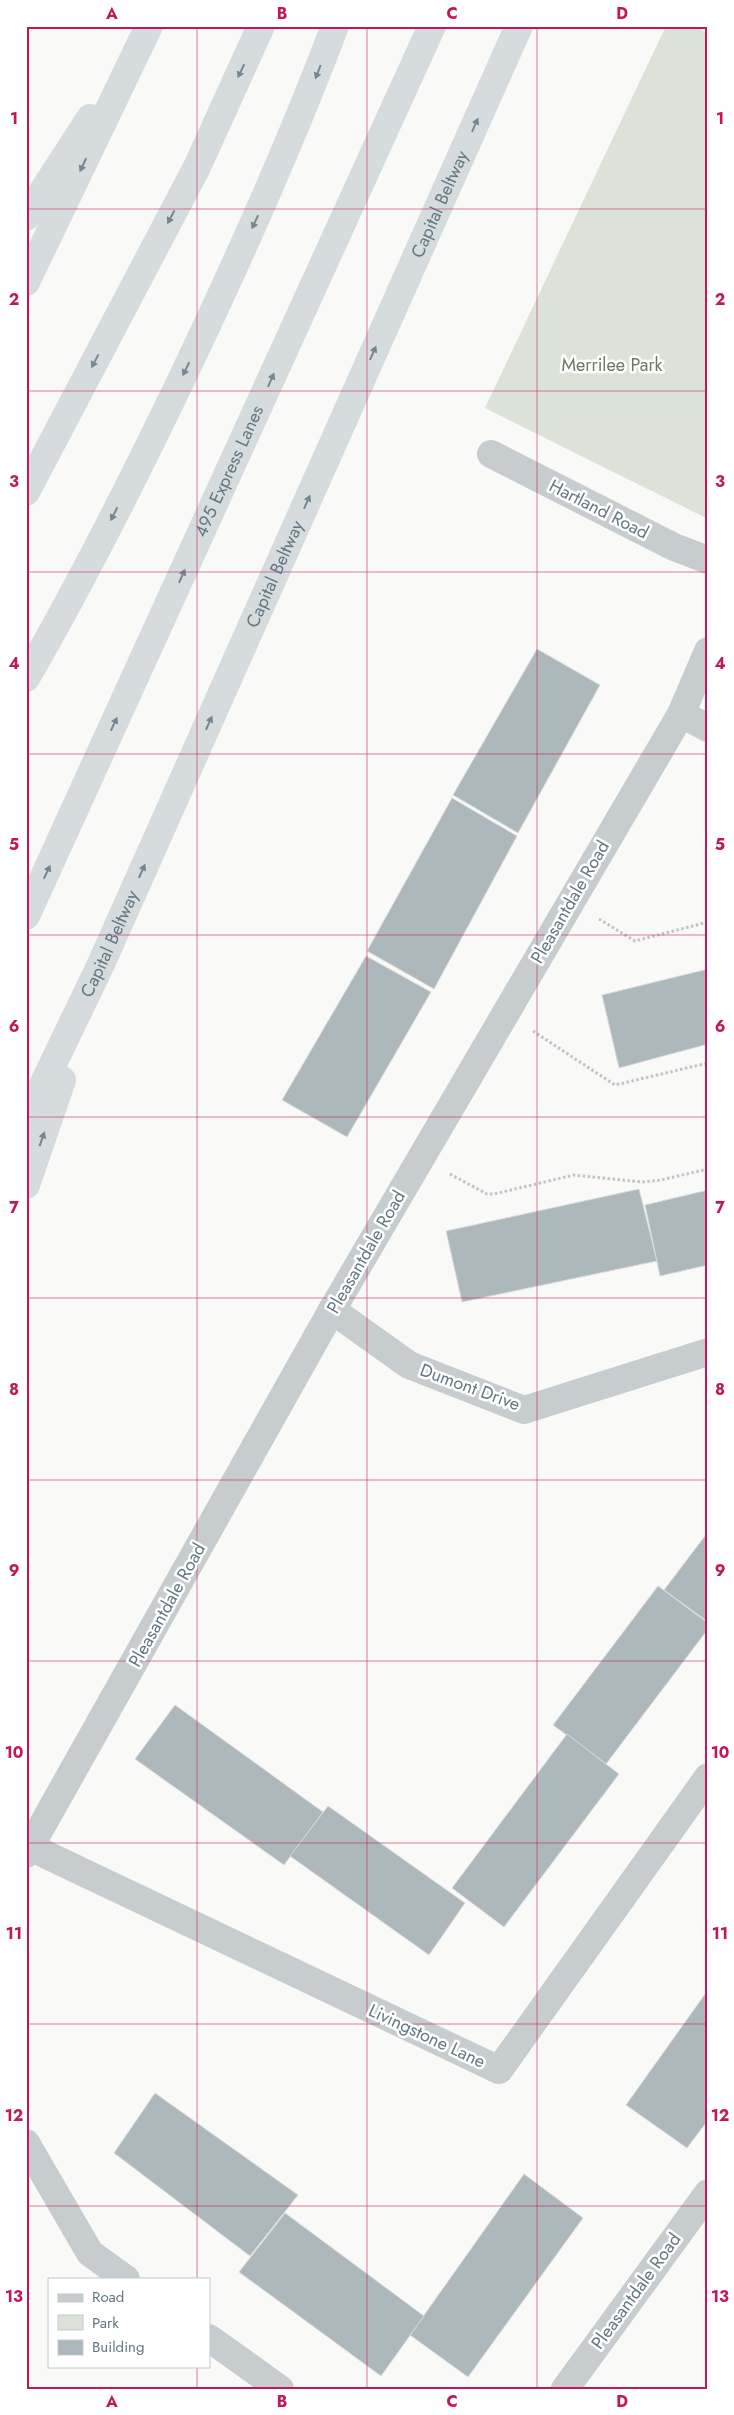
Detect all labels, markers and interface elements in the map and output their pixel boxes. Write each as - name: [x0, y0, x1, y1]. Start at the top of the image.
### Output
- text: A: [105, 2, 118, 25]
- text: B: [277, 2, 287, 25]
- text: C: [446, 2, 458, 25]
- text: D: [616, 2, 628, 25]
- one-way arrow: [237, 63, 245, 78]
- one-way arrow: [314, 65, 322, 80]
- text: 1: [10, 107, 18, 130]
- text: 1: [716, 107, 724, 130]
- one-way arrow: [471, 118, 479, 132]
- street label: Capital Beltway: [404, 146, 475, 262]
- one-way arrow: [79, 158, 87, 172]
- one-way arrow: [167, 210, 175, 224]
- one-way arrow: [250, 215, 258, 229]
- text: 2: [9, 288, 19, 311]
- text: 2: [715, 288, 725, 311]
- one-way arrow: [370, 346, 378, 360]
- park label: Merrilee Park: [561, 352, 663, 378]
- one-way arrow: [91, 354, 99, 368]
- one-way arrow: [182, 362, 190, 376]
- one-way arrow: [267, 373, 275, 387]
- street label: 495 Express Lanes: [188, 401, 270, 541]
- text: 3: [9, 470, 19, 493]
- text: 3: [715, 470, 725, 493]
- street label: Hartland Road: [545, 473, 653, 545]
- one-way arrow: [304, 495, 312, 509]
- one-way arrow: [110, 507, 118, 522]
- street label: Capital Beltway: [239, 516, 310, 632]
- one-way arrow: [178, 569, 186, 583]
- text: 4: [8, 652, 20, 675]
- text: 4: [714, 652, 726, 675]
- one-way arrow: [205, 716, 213, 730]
- one-way arrow: [111, 717, 119, 731]
- text: 5: [9, 833, 19, 856]
- text: 5: [715, 833, 725, 856]
- street label: Pleasantdale Road: [524, 836, 616, 968]
- one-way arrow: [139, 864, 147, 878]
- one-way arrow: [43, 865, 51, 879]
- street label: Capital Beltway: [74, 886, 145, 1002]
- text: 6: [9, 1015, 19, 1038]
- text: 6: [715, 1015, 725, 1038]
- one-way arrow: [38, 1131, 46, 1146]
- street label: Pleasantdale Road: [320, 1186, 412, 1318]
- text: 7: [9, 1196, 19, 1219]
- text: 7: [715, 1196, 725, 1219]
- street label: Dumont Drive: [416, 1357, 524, 1417]
- text: 8: [9, 1378, 19, 1401]
- text: 8: [715, 1378, 725, 1401]
- street label: Pleasantdale Road: [122, 1538, 212, 1672]
- text: 9: [9, 1559, 19, 1582]
- text: 9: [715, 1559, 725, 1582]
- text: 10: [5, 1741, 23, 1764]
- text: 10: [711, 1741, 729, 1764]
- text: 11: [6, 1922, 22, 1945]
- text: 11: [712, 1922, 728, 1945]
- street label: Livingstone Lane: [364, 1998, 490, 2074]
- text: 12: [5, 2104, 23, 2127]
- text: 12: [711, 2104, 729, 2127]
- street label: Pleasantdale Road: [585, 2227, 687, 2355]
- legend: [48, 2278, 210, 2368]
- text: 13: [5, 2285, 23, 2308]
- text: 13: [711, 2285, 729, 2308]
- text: Road: [92, 2286, 124, 2308]
- text: Park: [92, 2312, 119, 2334]
- text: Building: [92, 2336, 144, 2358]
- text: A: [105, 2390, 118, 2413]
- text: B: [277, 2390, 287, 2413]
- text: C: [446, 2390, 458, 2413]
- text: D: [616, 2390, 628, 2413]

